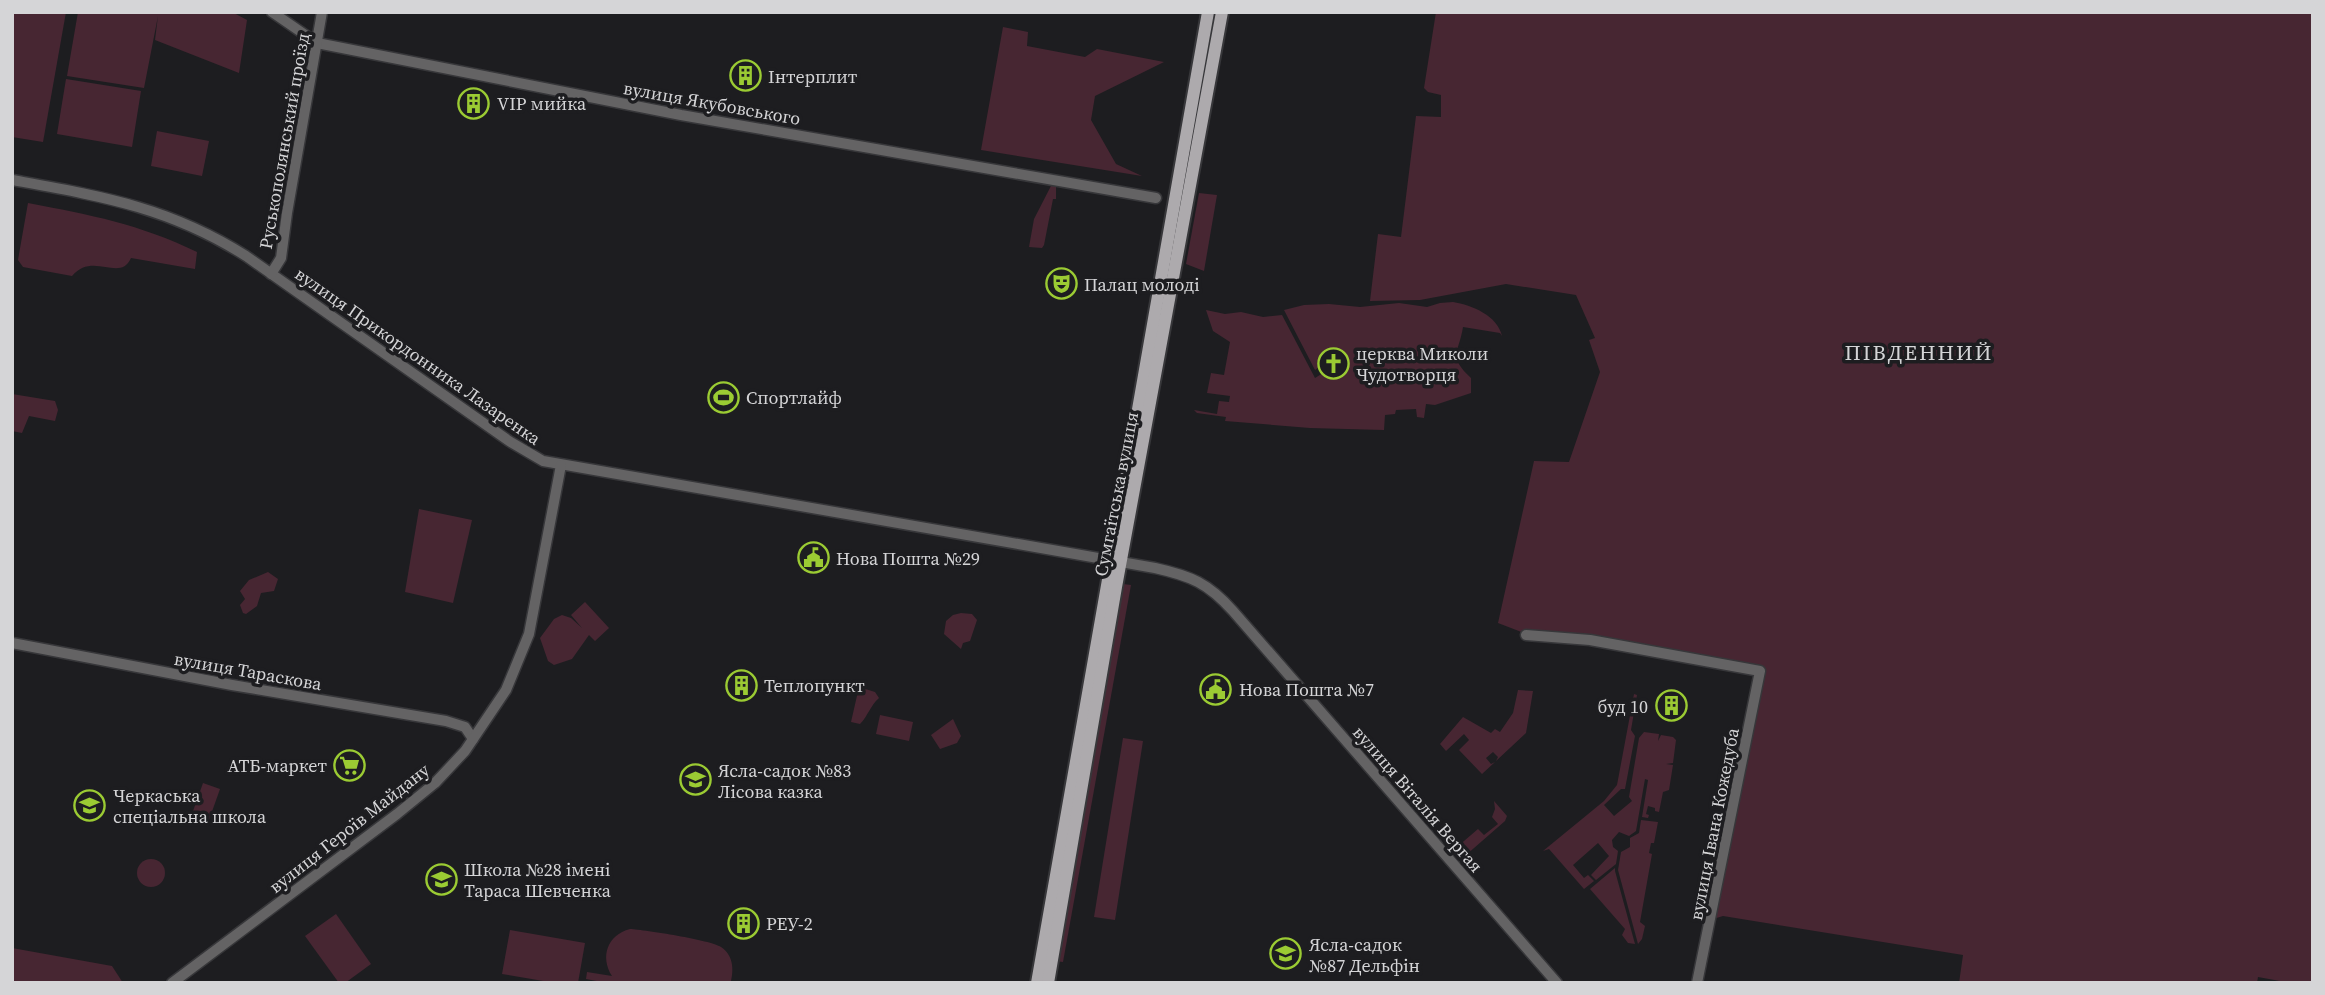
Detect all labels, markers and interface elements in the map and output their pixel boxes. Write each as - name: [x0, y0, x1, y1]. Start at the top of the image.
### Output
- street label: Руськополянський проїзд: [253, 31, 315, 251]
- building icon: Інтерплит: [728, 59, 762, 93]
- place label: Інтерплит: [768, 64, 858, 89]
- street label: вулиця Якубовського: [621, 75, 803, 131]
- building icon: VIP мийка: [457, 86, 491, 120]
- place label: VIP мийка: [497, 91, 587, 116]
- street label: вулиця Прикордонника Лазаренка: [290, 261, 547, 451]
- theatre icon: Палац молоді: [1044, 267, 1078, 301]
- place label: Палац молоді: [1084, 272, 1200, 297]
- district label: ПІВДЕННИЙ: [1844, 338, 1994, 367]
- place label: церква Миколи Чудотворця: [1356, 341, 1488, 387]
- church icon: церква Миколи Чудотворця: [1316, 346, 1350, 380]
- sports icon: Спортлайф: [706, 380, 740, 414]
- place label: Спортлайф: [746, 385, 842, 410]
- street label: Сумгаїтська вулиця: [1088, 410, 1144, 578]
- public building icon: Нова Пошта №29: [796, 541, 830, 575]
- place label: Нова Пошта №29: [836, 546, 980, 571]
- street label: вулиця Тараскова: [172, 646, 325, 696]
- building icon: Теплопункт: [724, 668, 758, 702]
- public building icon: Нова Пошта №7: [1199, 672, 1233, 706]
- place label: Теплопункт: [764, 673, 865, 698]
- place label: Нова Пошта №7: [1239, 677, 1374, 702]
- building icon: буд 10: [1654, 689, 1688, 723]
- place label: буд 10: [1598, 694, 1648, 719]
- street label: вулиця Віталія Вергая: [1347, 720, 1489, 878]
- street label: вулиця Івана Кожедуба: [1683, 725, 1745, 922]
- supermarket icon: АТБ-маркет: [333, 748, 367, 782]
- place label: АТБ-маркет: [228, 753, 327, 778]
- street label: вулиця Героїв Майдану: [263, 757, 435, 899]
- place label: Ясла-садок №83 Лісова казка: [718, 758, 851, 804]
- school or university icon: Ясла-садок №83 Лісова казка: [678, 763, 712, 797]
- place label: Черкаська спеціальна школа: [113, 783, 267, 829]
- school or university icon: Черкаська спеціальна школа: [73, 788, 107, 822]
- place label: Школа №28 імені Тараса Шевченка: [464, 857, 612, 903]
- school or university icon: Школа №28 імені Тараса Шевченка: [424, 862, 458, 896]
- building icon: РЕУ-2: [726, 906, 760, 940]
- place label: РЕУ-2: [766, 911, 813, 936]
- place label: Ясла-садок №87 Дельфін: [1309, 932, 1420, 978]
- school or university icon: Ясла-садок №87 Дельфін: [1269, 937, 1303, 971]

